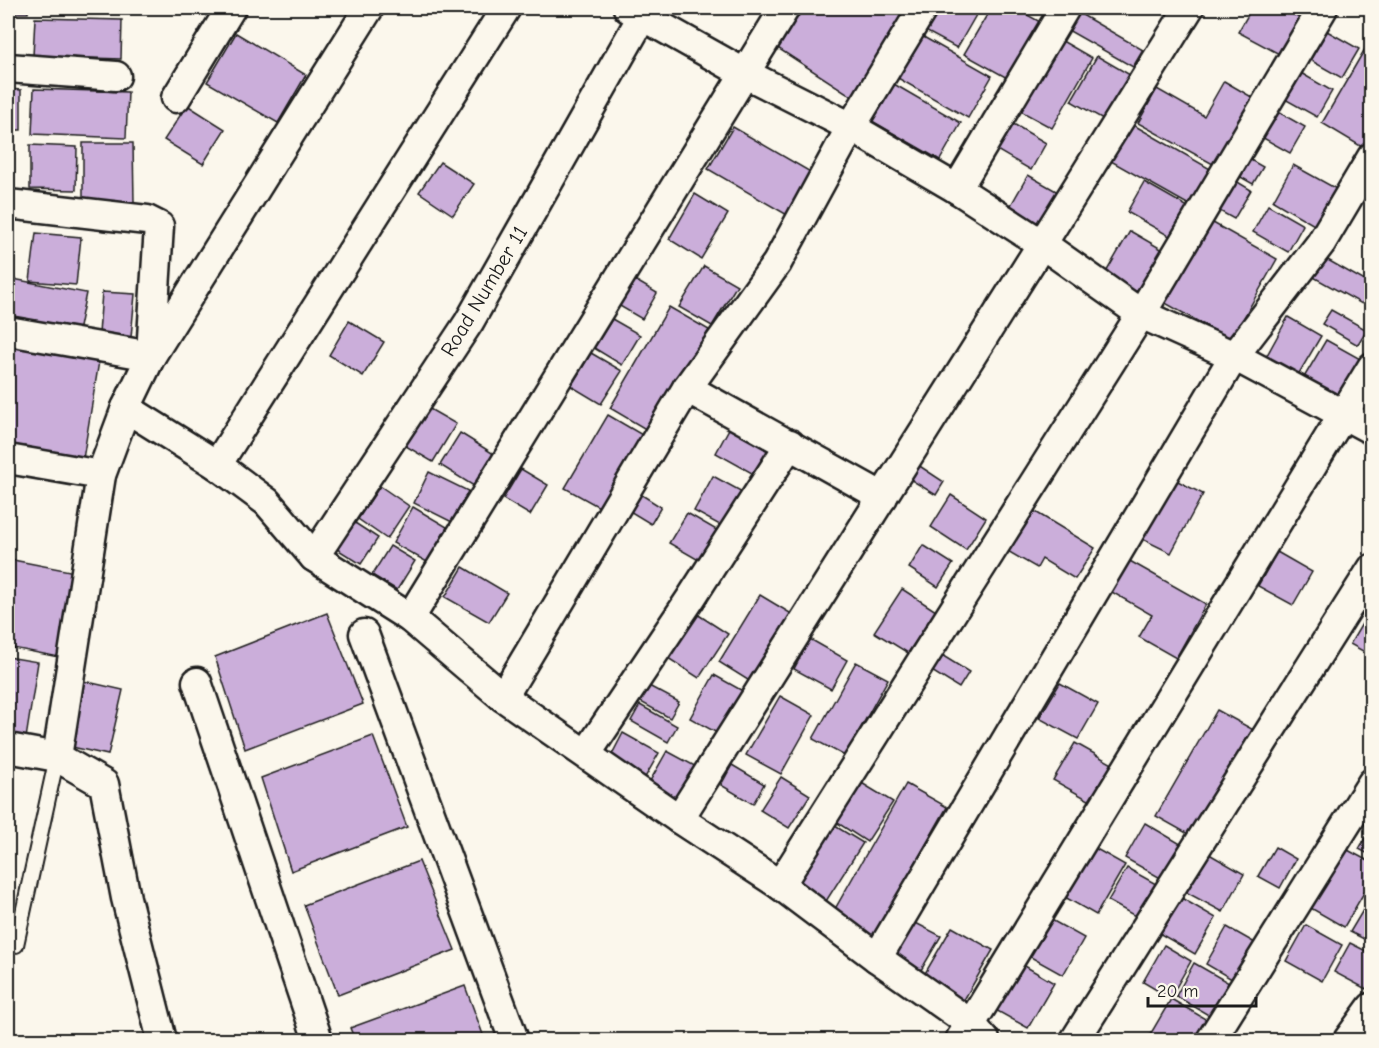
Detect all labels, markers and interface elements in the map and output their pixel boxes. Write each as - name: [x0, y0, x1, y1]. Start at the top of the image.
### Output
- street label: Road Number 11: [436, 221, 532, 361]
- scale bar: [1148, 970, 1256, 1008]
- text: 20 m: [1157, 981, 1198, 1002]

